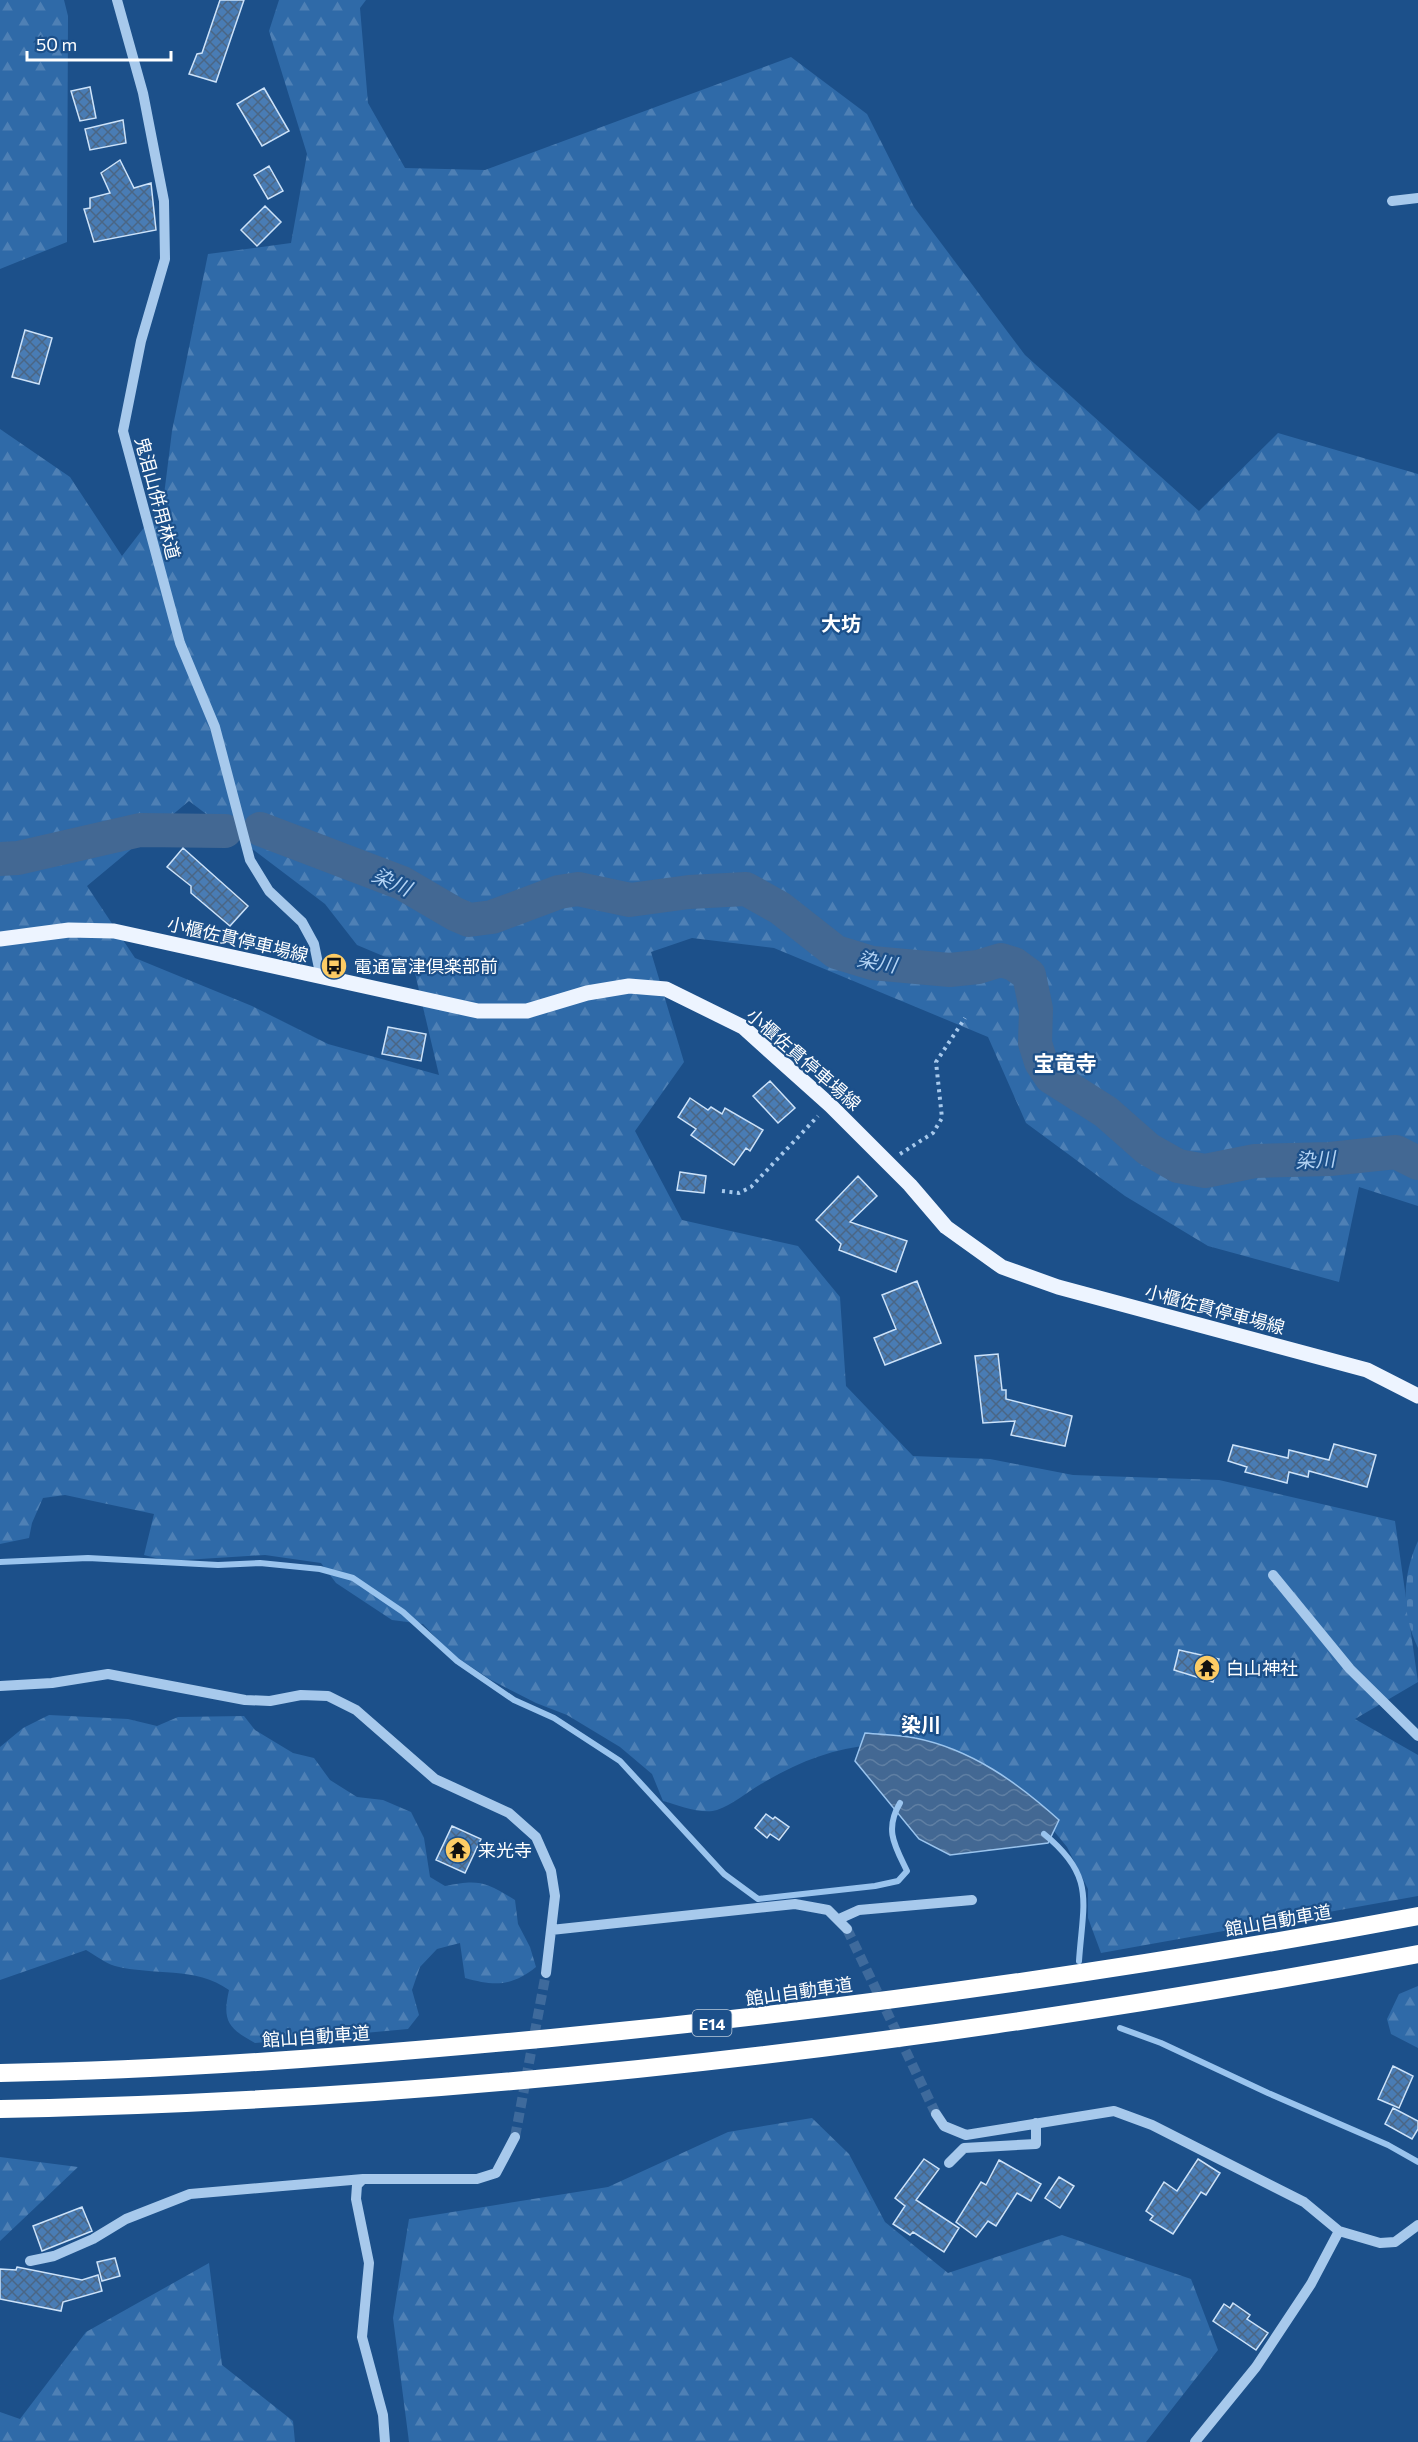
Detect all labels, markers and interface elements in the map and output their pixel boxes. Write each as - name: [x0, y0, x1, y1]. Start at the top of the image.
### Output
- scale bar: [27, 24, 171, 62]
- text: 50 m: [36, 33, 77, 55]
- street label: 鬼泪山併用林道: [131, 434, 185, 562]
- district label: 大坊: [821, 611, 861, 635]
- water label: 染川: [369, 862, 417, 901]
- street label: 小櫃佐貫停車場線: [165, 912, 311, 966]
- water label: 染川: [855, 946, 901, 977]
- bus stop icon: 電通富津倶楽部前: [319, 951, 349, 981]
- place label: 電通富津倶楽部前: [354, 955, 498, 977]
- street label: 小櫃佐貫停車場線: [742, 1003, 866, 1115]
- district label: 宝竜寺: [1034, 1050, 1097, 1075]
- water label: 染川: [1294, 1146, 1338, 1172]
- street label: 小櫃佐貫停車場線: [1143, 1280, 1287, 1338]
- temple icon: 白山神社: [1192, 1653, 1222, 1683]
- place label: 白山神社: [1226, 1657, 1298, 1679]
- district label: 染川: [901, 1712, 941, 1736]
- temple icon: 来光寺: [443, 1835, 473, 1865]
- place label: 来光寺: [478, 1839, 532, 1861]
- street label: 館山自動車道: [1223, 1900, 1333, 1940]
- street label: 館山自動車道: [744, 1973, 854, 2009]
- road number: E14: [692, 2010, 732, 2036]
- street label: 館山自動車道: [261, 2021, 371, 2051]

